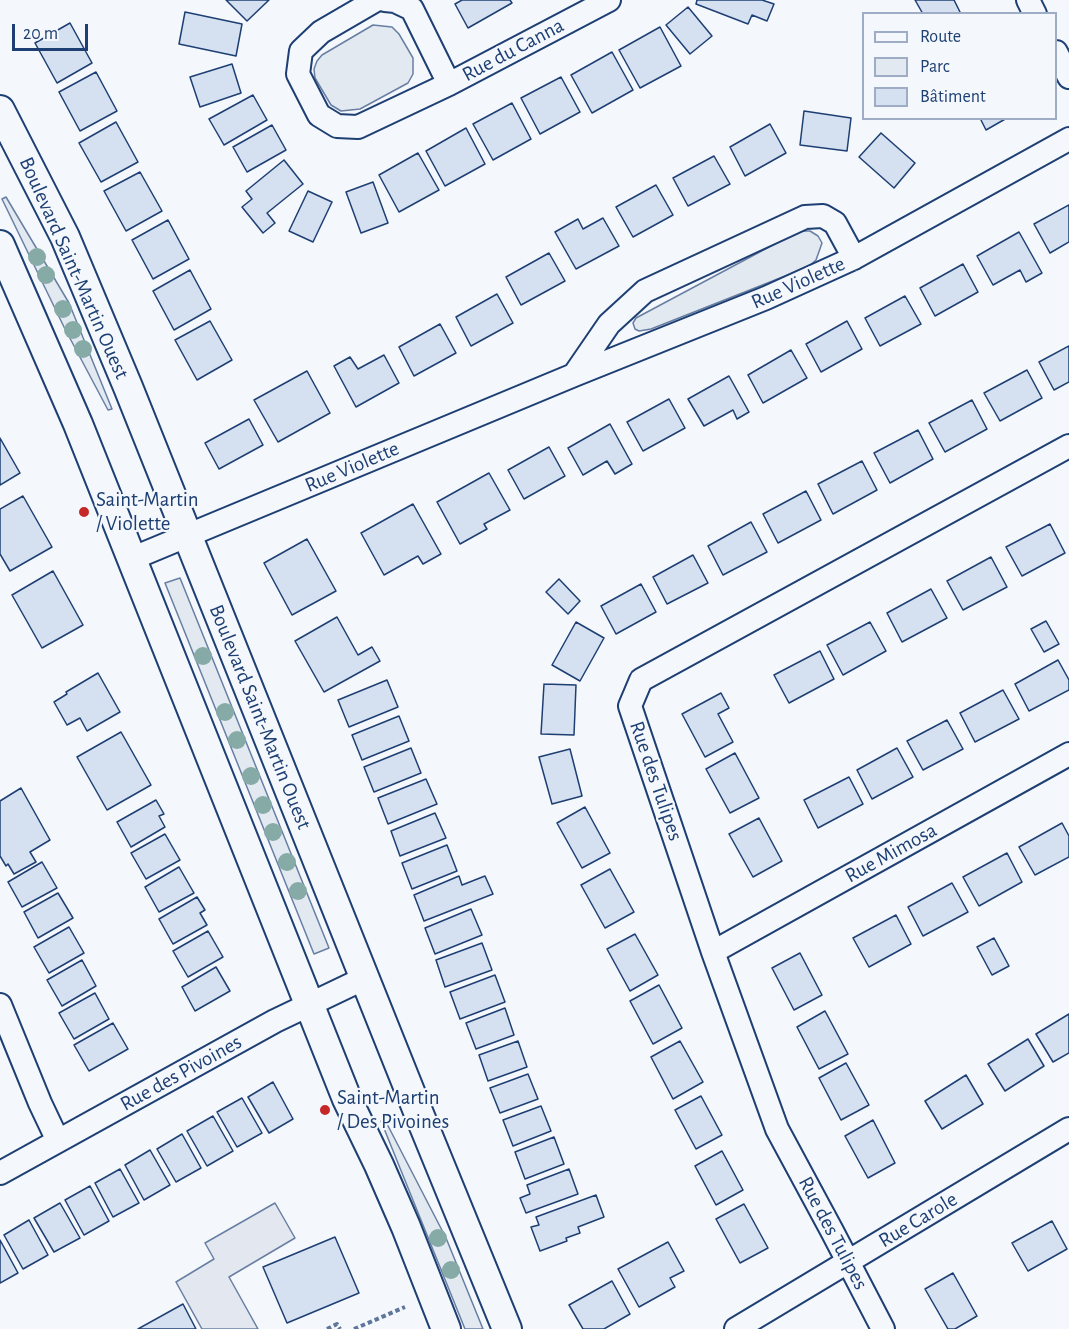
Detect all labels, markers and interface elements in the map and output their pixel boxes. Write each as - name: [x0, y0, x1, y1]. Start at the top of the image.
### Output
- scale bar: [15, 12, 92, 50]
- legend: [862, 12, 1057, 120]
- street label: Rue du Canna: [458, 13, 568, 87]
- text: 20 m: [23, 25, 58, 43]
- text: Route: [920, 28, 961, 46]
- text: Parc: [920, 58, 950, 76]
- text: Bâtiment: [920, 88, 986, 106]
- street label: Boulevard Saint-Martin Ouest: [14, 153, 134, 383]
- street label: Rue Violette: [747, 251, 849, 315]
- street label: Rue Violette: [301, 436, 403, 498]
- place label: Saint-Martin / Violette: [96, 487, 199, 537]
- marker: Saint-Martin / Violette: [77, 505, 91, 519]
- street label: Boulevard Saint-Martin Ouest: [203, 601, 317, 833]
- street label: Rue des Tulipes: [624, 718, 688, 844]
- street label: Rue Mimosa: [841, 817, 941, 889]
- street label: Rue des Pivoines: [116, 1029, 246, 1117]
- place label: Saint-Martin / Des Pivoines: [337, 1085, 449, 1135]
- marker: Saint-Martin / Des Pivoines: [318, 1103, 332, 1117]
- street label: Rue des Tulipes: [793, 1172, 873, 1294]
- street label: Rue Carole: [874, 1187, 962, 1253]

